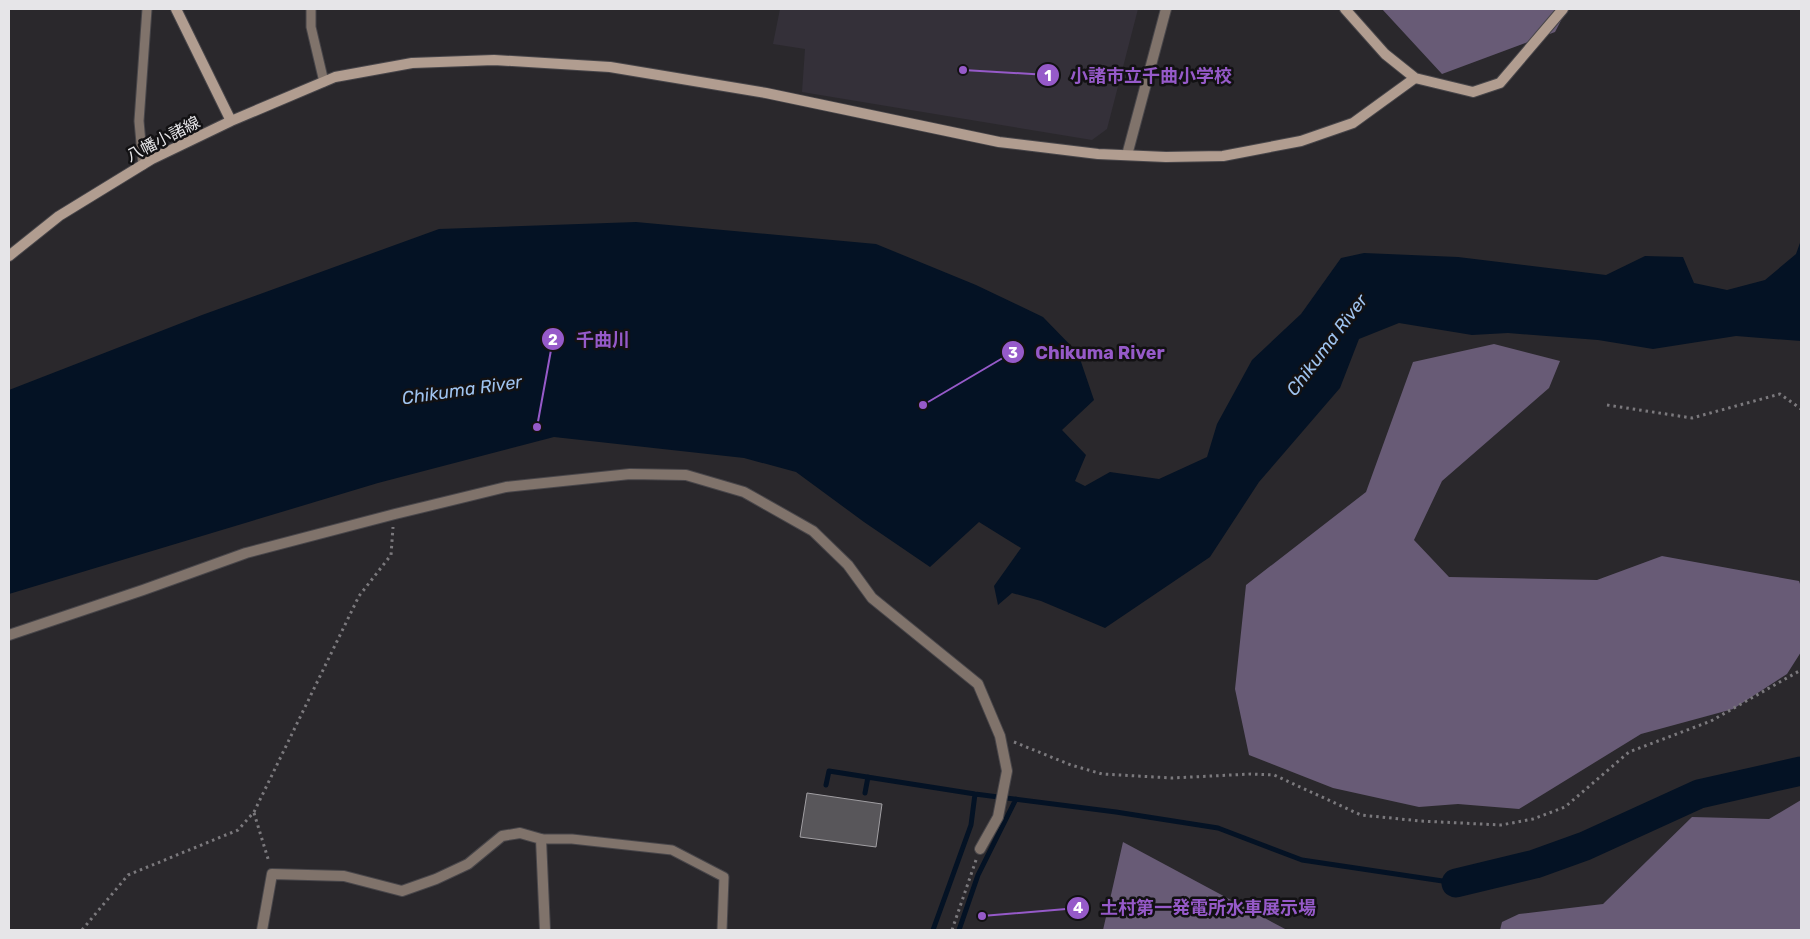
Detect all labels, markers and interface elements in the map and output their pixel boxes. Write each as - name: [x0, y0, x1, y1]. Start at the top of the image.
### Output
- callout: 小諸市立千曲小学校: [1035, 59, 1242, 92]
- text: 小諸市立千曲小学校: [1070, 65, 1232, 87]
- text: 1: [1044, 67, 1052, 85]
- street label: 八幡小諸線: [123, 112, 203, 166]
- water label: Chikuma River: [1282, 289, 1373, 400]
- callout: 千曲川: [541, 323, 640, 356]
- text: 千曲川: [576, 329, 630, 351]
- text: 2: [548, 331, 558, 349]
- callout: Chikuma River: [1000, 336, 1174, 369]
- text: Chikuma River: [1035, 342, 1165, 364]
- text: 3: [1008, 344, 1018, 362]
- water label: Chikuma River: [400, 371, 525, 409]
- callout: 土村第一発電所水車展示場: [1065, 891, 1326, 924]
- text: 土村第一発電所水車展示場: [1100, 897, 1316, 919]
- text: 4: [1073, 899, 1083, 917]

